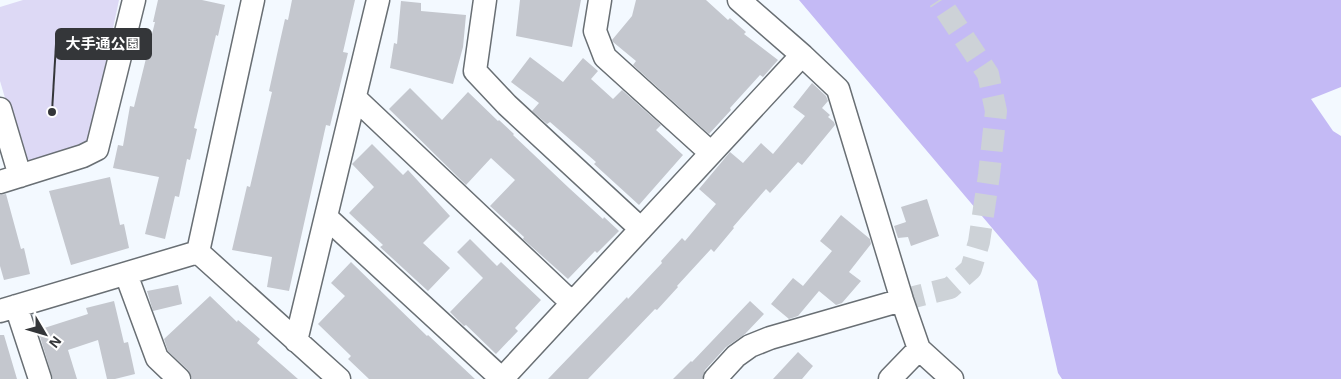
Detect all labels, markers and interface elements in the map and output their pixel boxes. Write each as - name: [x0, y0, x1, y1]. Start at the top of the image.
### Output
- callout: 大手通公園: [56, 29, 151, 59]
- text: 大手通公園: [65, 35, 141, 52]
- north arrow: [20, 309, 70, 359]
- text: N: [46, 333, 65, 351]

